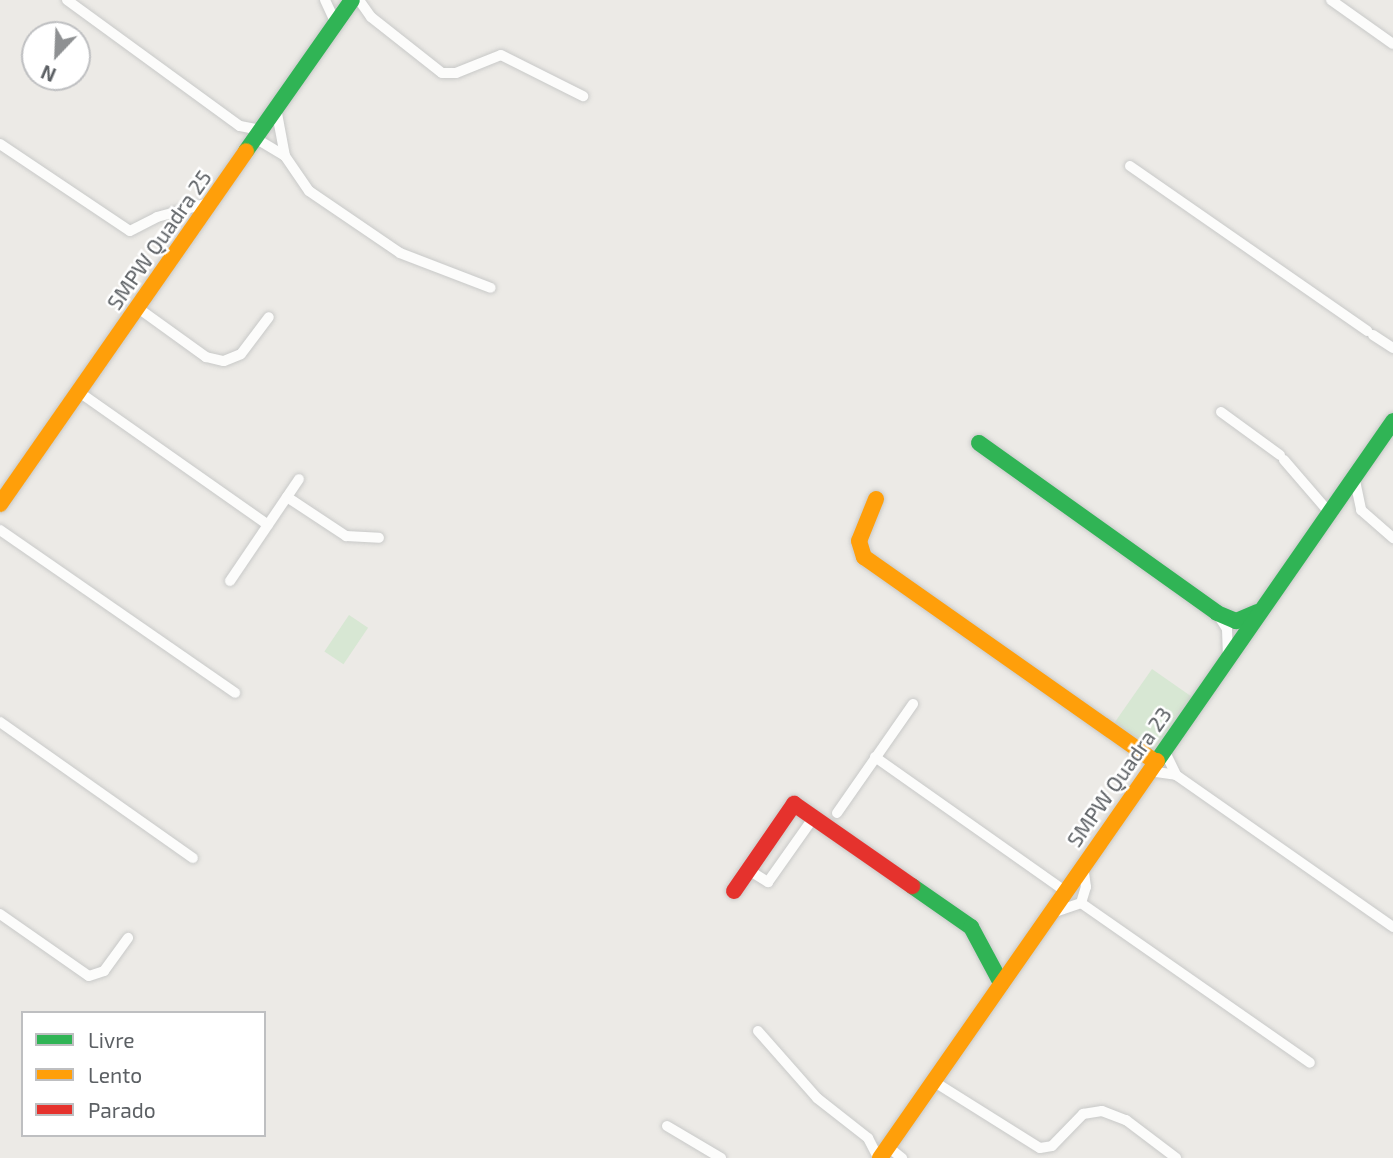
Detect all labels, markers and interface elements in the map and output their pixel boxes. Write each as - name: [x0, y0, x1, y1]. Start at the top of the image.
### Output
- north arrow: [21, 21, 91, 91]
- text: N: [38, 61, 59, 87]
- street label: SMPW Quadra 25: [102, 165, 216, 315]
- street label: SMPW Quadra 23: [1061, 702, 1177, 852]
- legend: [21, 1011, 266, 1137]
- text: Livre: [88, 1027, 135, 1052]
- text: Lento: [88, 1062, 142, 1087]
- text: Parado: [88, 1097, 156, 1122]

